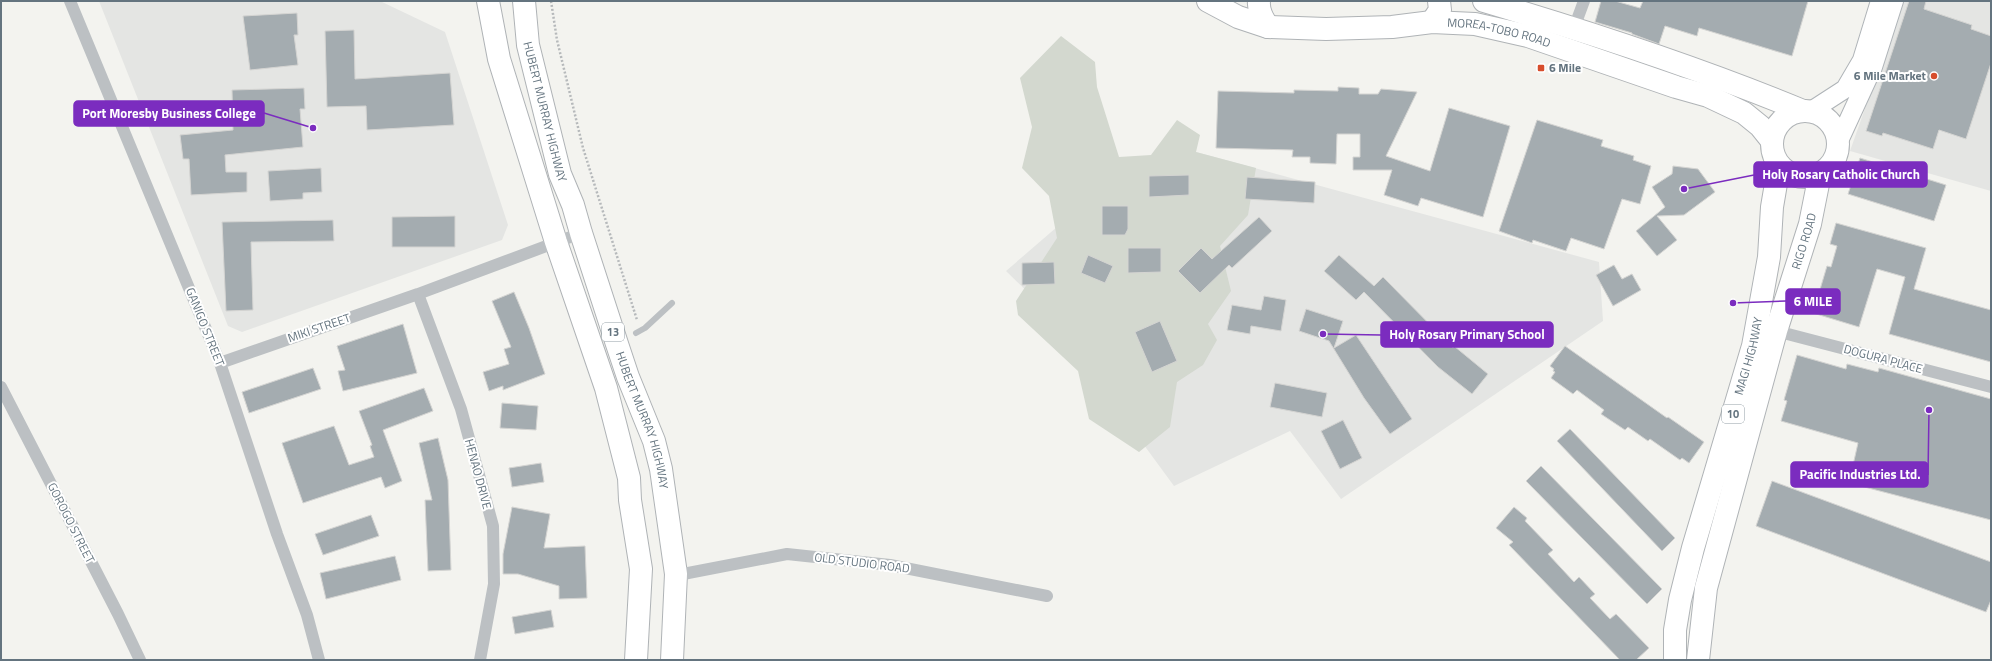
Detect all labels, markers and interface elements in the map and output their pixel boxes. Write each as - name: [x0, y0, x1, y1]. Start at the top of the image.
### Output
- street label: MOREA-TOBO ROAD: [1447, 13, 1554, 52]
- street label: HUBERT MURRAY HIGHWAY: [518, 39, 573, 185]
- place label: 6 Mile: [1549, 58, 1581, 77]
- marker: 6 Mile: [1536, 63, 1546, 73]
- place label: 6 Mile Market: [1854, 66, 1927, 85]
- marker: 6 Mile Market: [1929, 71, 1939, 81]
- callout: Port Moresby Business College: [74, 101, 264, 126]
- text: Port Moresby Business College: [82, 103, 256, 123]
- callout: Holy Rosary Catholic Church: [1754, 162, 1927, 187]
- text: Holy Rosary Catholic Church: [1762, 164, 1920, 184]
- street label: RIGO ROAD: [1786, 211, 1821, 272]
- street label: GANIGO STREET: [181, 285, 230, 370]
- callout: 6 MILE: [1786, 289, 1840, 314]
- text: 6 MILE: [1794, 291, 1832, 311]
- street label: MIKI STREET: [285, 308, 353, 347]
- street label: MAGI HIGHWAY: [1729, 315, 1767, 397]
- callout: Holy Rosary Primary School: [1381, 322, 1553, 347]
- road number: 13: [602, 323, 624, 341]
- text: Holy Rosary Primary School: [1389, 324, 1545, 344]
- street label: DOGURA PLACE: [1842, 339, 1925, 378]
- street label: HUBERT MURRAY HIGHWAY: [611, 349, 674, 491]
- road number: 10: [1722, 405, 1744, 423]
- street label: HENAO DRIVE: [460, 437, 497, 512]
- callout: Pacific Industries Ltd.: [1791, 462, 1928, 487]
- text: Pacific Industries Ltd.: [1799, 464, 1921, 484]
- street label: GOROGO STREET: [43, 479, 100, 567]
- street label: OLD STUDIO ROAD: [813, 547, 911, 578]

